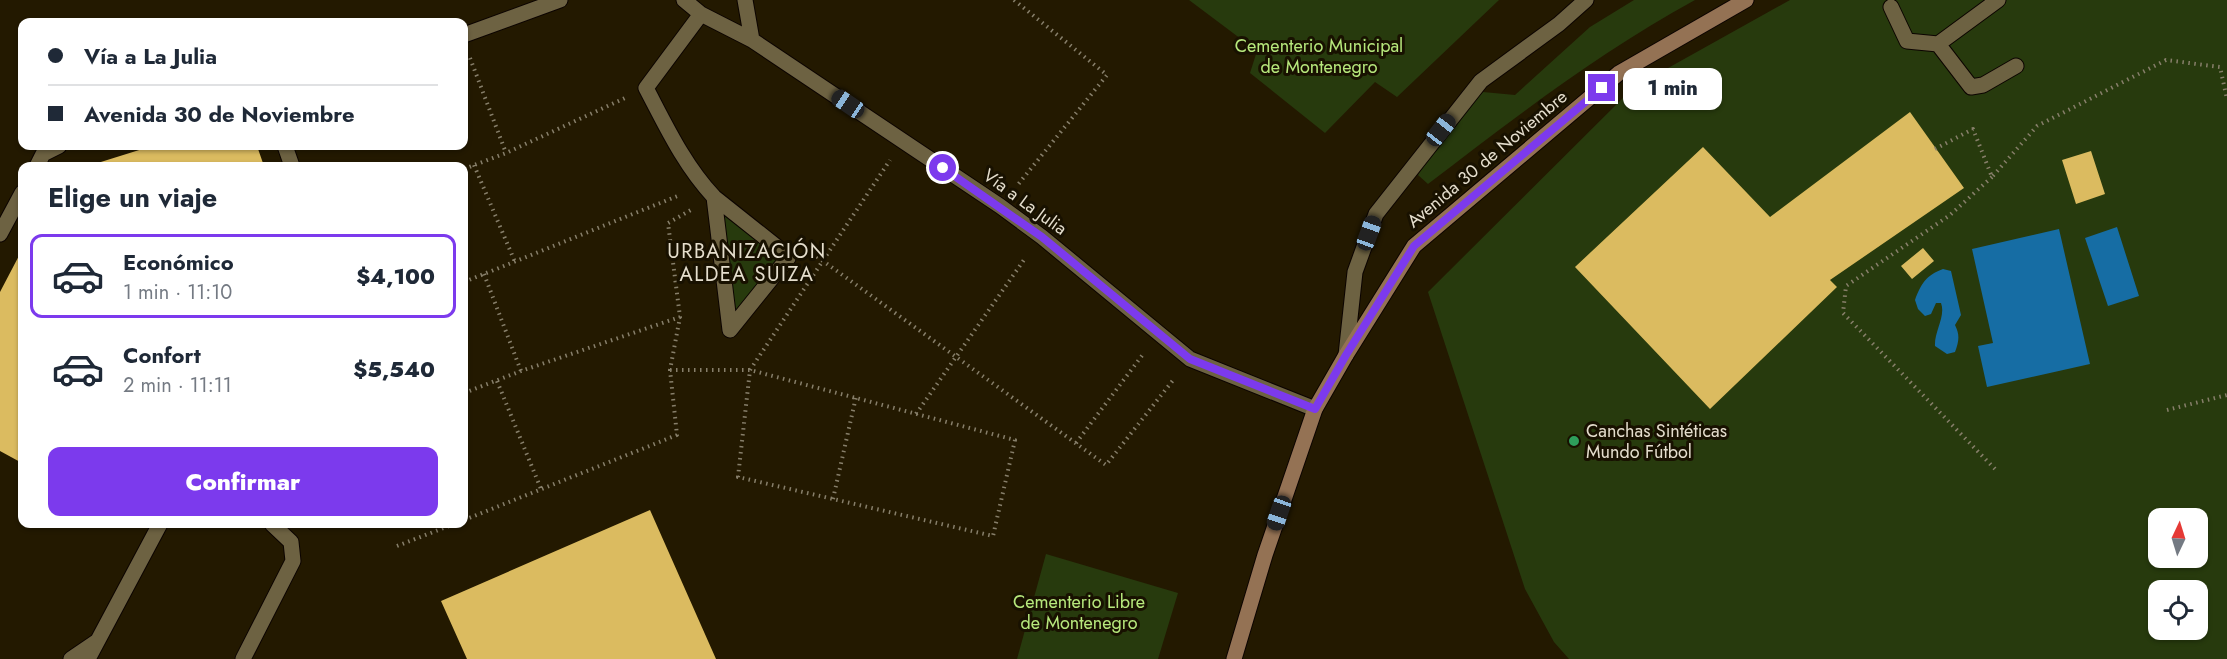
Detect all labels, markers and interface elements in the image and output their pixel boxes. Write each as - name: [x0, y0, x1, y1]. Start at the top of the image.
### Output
- park label: Cementerio Municipal de Montenegro: [1235, 33, 1403, 80]
- text: Vía a La Julia: [84, 40, 217, 72]
- callout: 1 min: [1623, 67, 1722, 109]
- route end: [1588, 74, 1615, 101]
- text: 1 min: [1647, 74, 1698, 103]
- street label: Avenida 30 de Noviembre: [1401, 84, 1573, 234]
- car: [828, 86, 868, 122]
- text: Avenida 30 de Noviembre: [84, 98, 355, 130]
- car: [1423, 110, 1459, 150]
- route start: [929, 154, 956, 181]
- street label: Vía a La Julia: [978, 163, 1072, 241]
- text: Elige un viaje: [48, 178, 217, 217]
- car: [1354, 213, 1384, 253]
- district label: URBANIZACIÓN ALDEA SUIZA: [667, 237, 827, 289]
- text: Económico: [123, 246, 234, 278]
- icon: car: [51, 249, 105, 303]
- text: $4,100: [356, 260, 435, 292]
- text: 1 min · 11:10: [123, 278, 232, 307]
- text: Confort: [123, 339, 201, 371]
- icon: car: [51, 342, 105, 396]
- text: $5,540: [353, 353, 435, 385]
- text: 2 min · 11:11: [123, 371, 232, 400]
- place label: Canchas Sintéticas Mundo Fútbol: [1586, 418, 1727, 465]
- marker: Canchas Sintéticas Mundo Fútbol: [1567, 434, 1581, 448]
- button: Confirmar: [48, 447, 438, 516]
- car: [1265, 493, 1293, 533]
- north arrow: [2148, 508, 2208, 568]
- map controls: [2148, 508, 2208, 640]
- button: locate: [2148, 580, 2208, 640]
- park label: Cementerio Libre de Montenegro: [1013, 589, 1145, 636]

